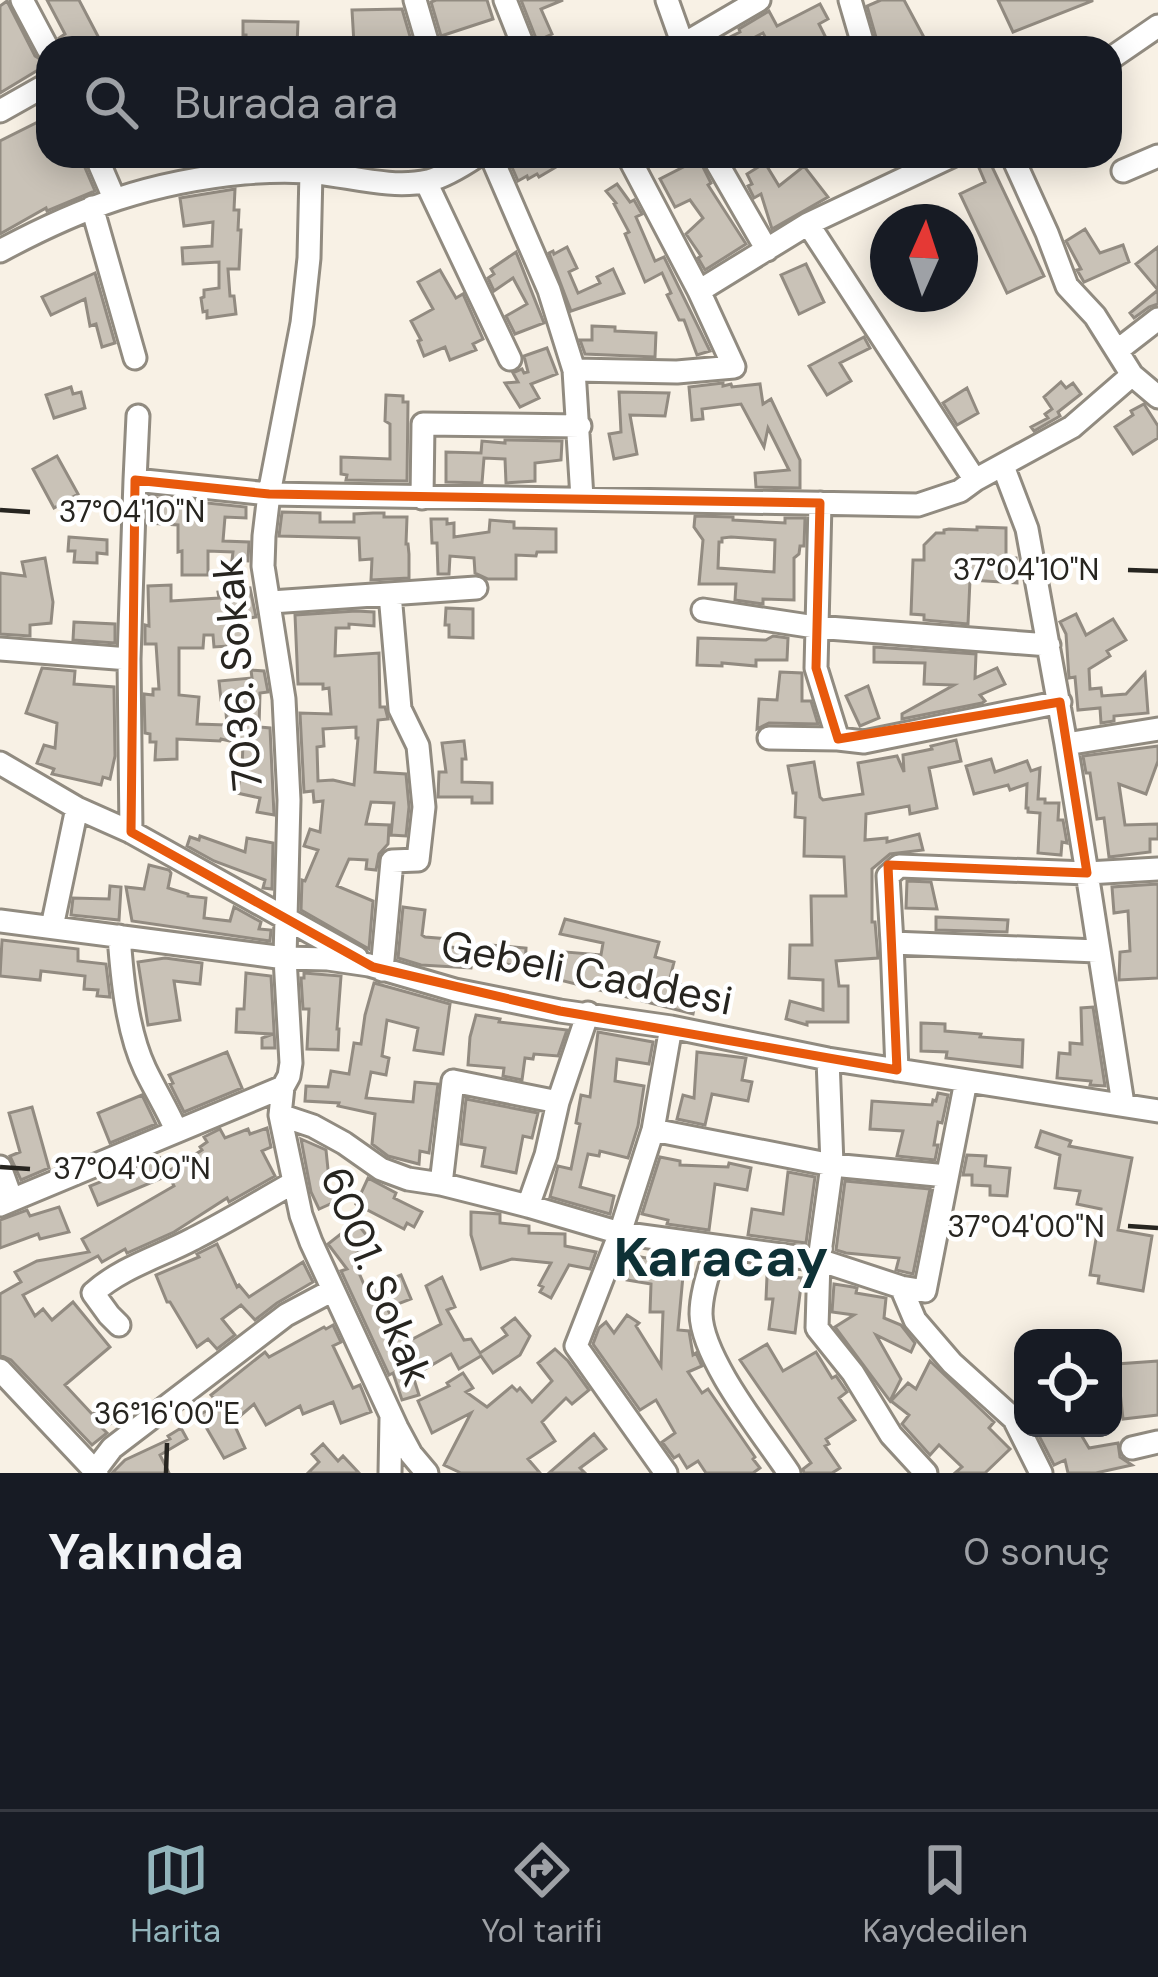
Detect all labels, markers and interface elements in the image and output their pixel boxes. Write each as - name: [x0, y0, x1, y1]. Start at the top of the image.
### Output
- search box: [36, 36, 1122, 168]
- icon: search: [78, 69, 144, 135]
- text: Burada ara: [174, 73, 398, 132]
- north arrow: [870, 204, 978, 312]
- text: 37°04'10"N: [59, 492, 205, 531]
- text: 37°04'10"N: [953, 550, 1099, 589]
- street label: 7036. Sokak: [200, 555, 275, 793]
- street label: Gebeli Caddesi: [437, 917, 737, 1028]
- text: 37°04'00"N: [53, 1149, 211, 1188]
- street label: 6001. Sokak: [308, 1159, 445, 1393]
- text: 37°04'00"N: [947, 1207, 1105, 1246]
- district label: Karacay: [614, 1222, 828, 1293]
- map controls: [1014, 1329, 1122, 1437]
- button: locate: [1014, 1329, 1122, 1437]
- text: 36°16'00"E: [94, 1394, 240, 1433]
- text: Yakında: [48, 1518, 244, 1585]
- text: 0 sonuç: [963, 1526, 1110, 1577]
- tab: Harita: [130, 1837, 221, 1952]
- tab: Yol tarifi: [481, 1837, 602, 1952]
- tab: Kaydedilen: [863, 1837, 1028, 1952]

